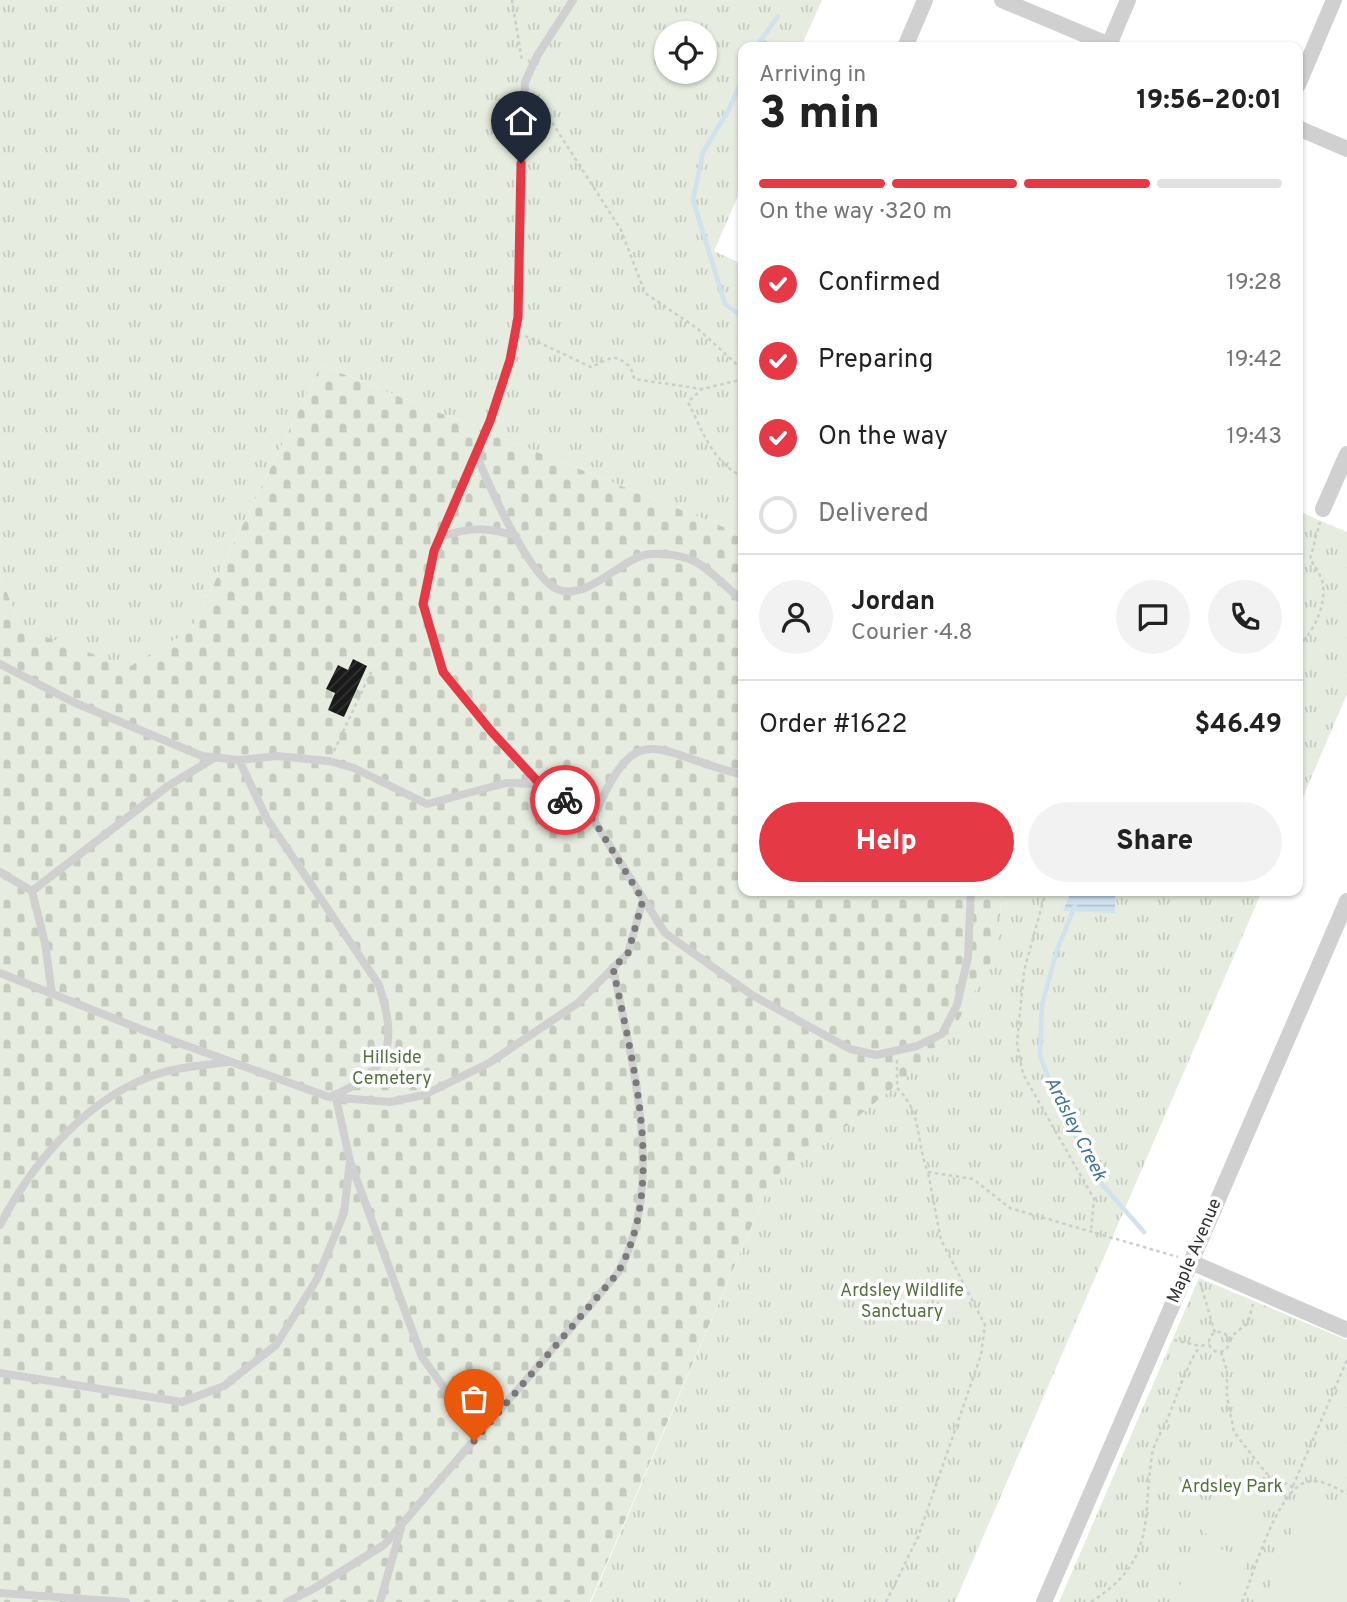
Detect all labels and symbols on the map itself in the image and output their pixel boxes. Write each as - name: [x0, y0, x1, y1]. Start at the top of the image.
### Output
- pin: [491, 91, 551, 163]
- courier: [530, 765, 600, 835]
- park label: Hillside Cemetery: [352, 1047, 432, 1091]
- water label: Ardsley Creek: [1038, 1073, 1112, 1186]
- street label: Maple Avenue: [1163, 1195, 1227, 1307]
- park label: Ardsley Wildlife Sanctuary: [840, 1280, 964, 1324]
- pin: [444, 1369, 504, 1441]
- park label: Ardsley Park: [1181, 1476, 1283, 1499]

